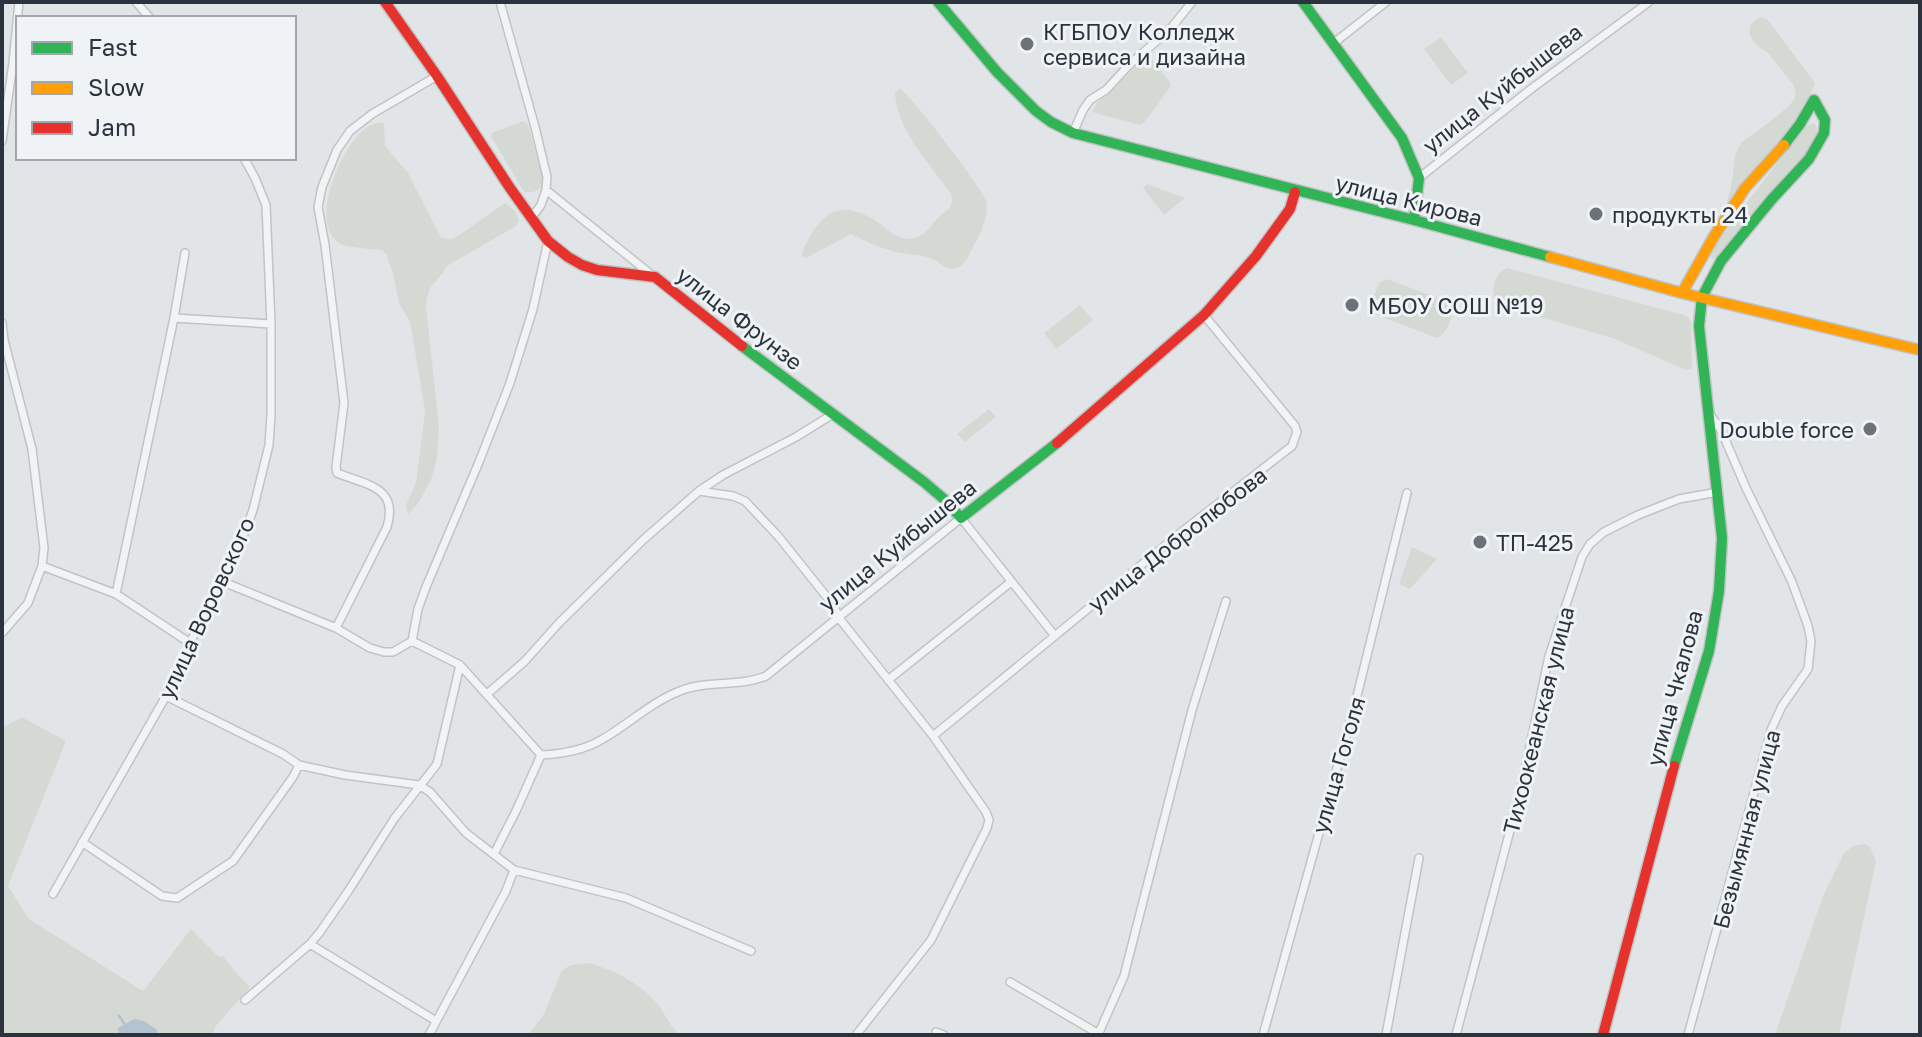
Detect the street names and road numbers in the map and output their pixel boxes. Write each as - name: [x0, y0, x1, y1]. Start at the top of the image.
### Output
- street label: улица Куйбышева: [1417, 17, 1587, 159]
- street label: улица Кирова: [1333, 169, 1485, 231]
- street label: улица Фрунзе: [672, 261, 808, 375]
- street label: улица Добролюбова: [1082, 461, 1272, 617]
- street label: улица Куйбышева: [813, 473, 981, 617]
- street label: улица Воровского: [152, 513, 260, 703]
- street label: Тихоокеанская улица: [1497, 604, 1579, 836]
- street label: улица Чкалова: [1640, 607, 1708, 769]
- street label: улица Гоголя: [1306, 693, 1370, 837]
- street label: Безымянная улица: [1706, 726, 1786, 932]

